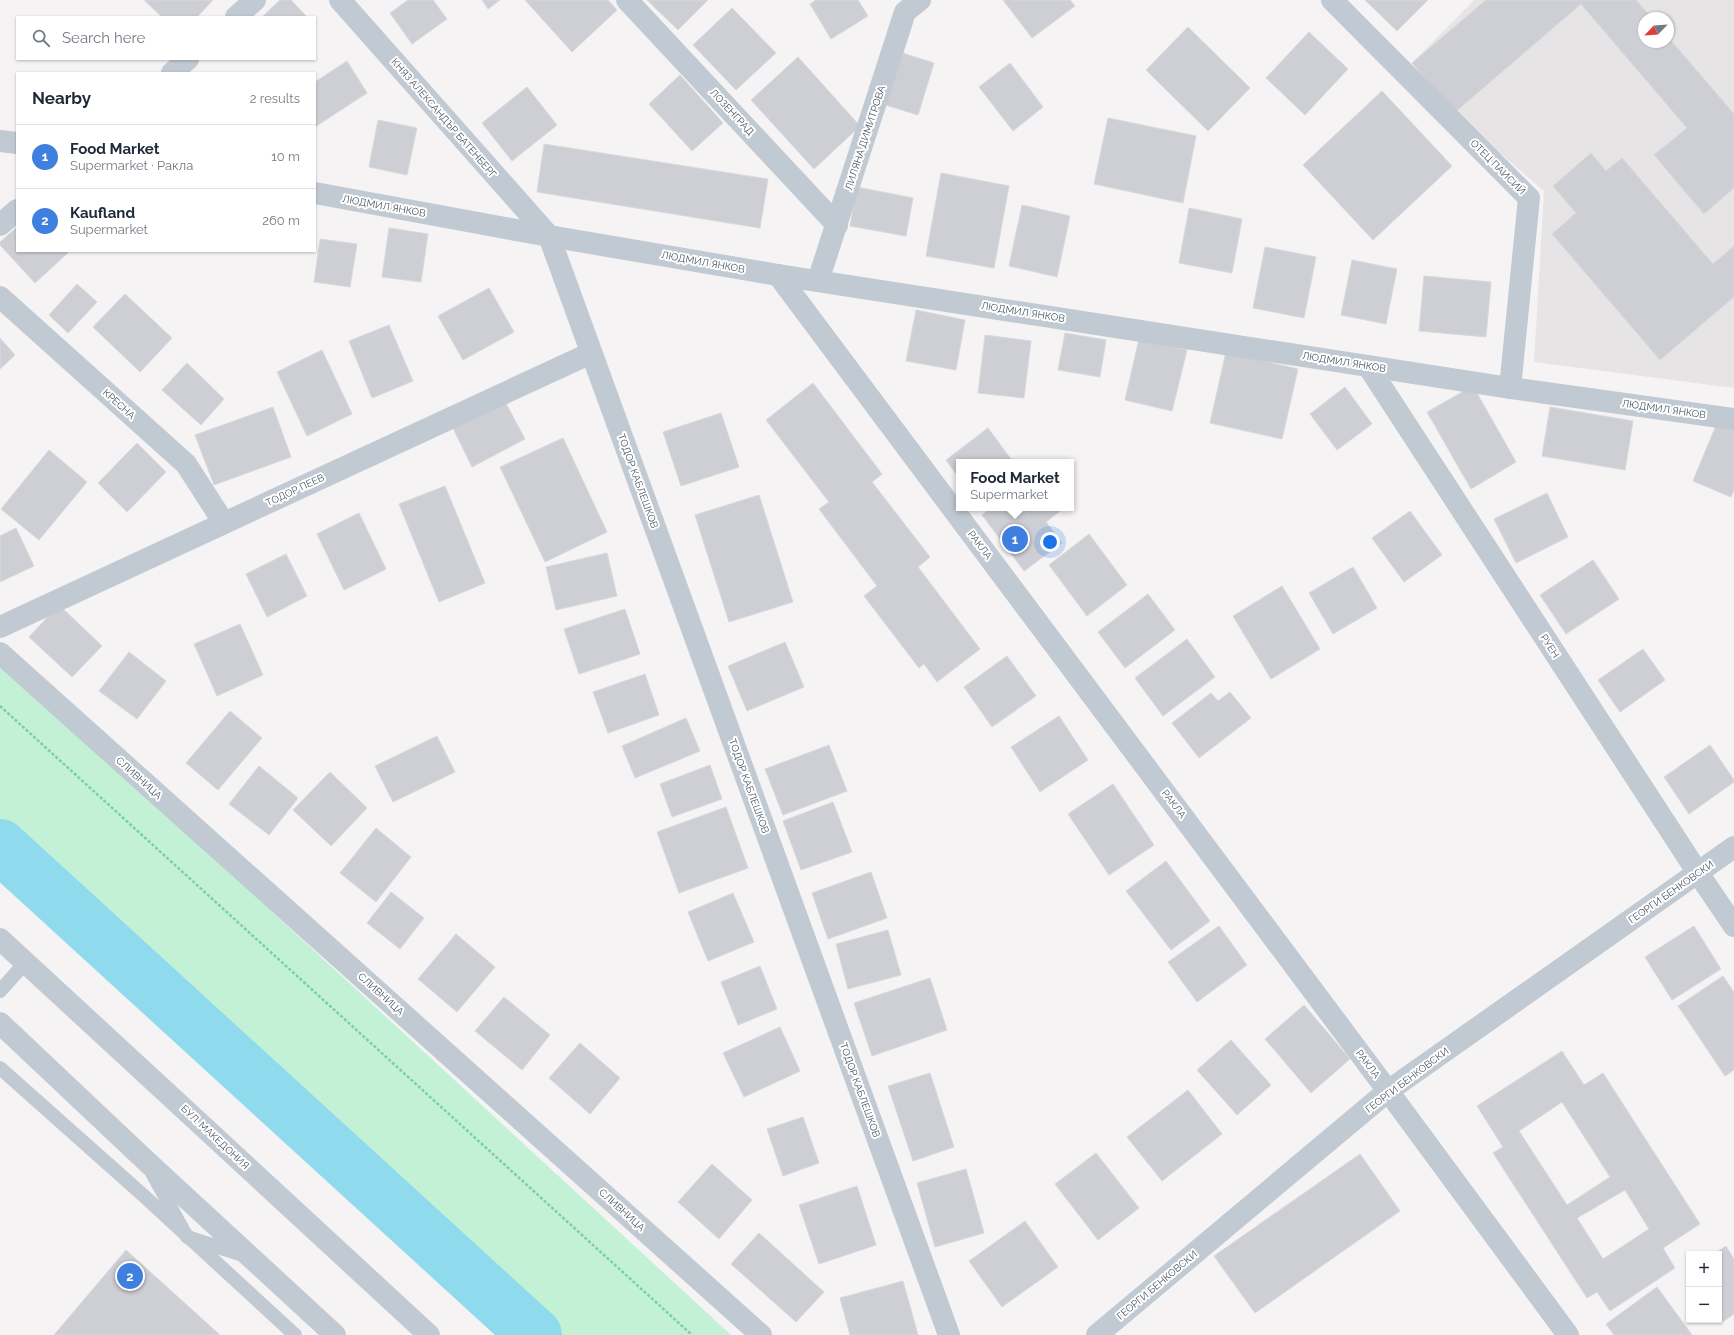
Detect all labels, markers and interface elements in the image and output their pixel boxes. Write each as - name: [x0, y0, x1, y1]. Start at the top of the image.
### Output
- north arrow: [1638, 12, 1674, 48]
- search box: [16, 16, 316, 60]
- icon: search: [30, 27, 52, 49]
- text: Search here: [62, 29, 145, 47]
- street label: КНЯЗ АЛЕКСАНДЪР БАТЕНБЕРГ: [389, 56, 499, 180]
- street label: ЛИЛЯНА ДИМИТРОВА: [843, 84, 887, 192]
- street label: ЛОЗЕНГРАД: [708, 87, 756, 138]
- text: Nearby: [32, 88, 91, 108]
- text: 2 results: [250, 91, 300, 106]
- street label: ОТЕЦ ПАИСИЙ: [1468, 137, 1528, 197]
- text: Food Market: [70, 140, 160, 158]
- text: 1: [42, 149, 48, 164]
- text: 10 m: [271, 149, 300, 164]
- text: Supermarket · Ракла: [70, 158, 193, 173]
- street label: ЛЮДМИЛ ЯНКОВ: [341, 193, 427, 219]
- text: Kaufland: [70, 204, 135, 222]
- text: 2: [41, 213, 49, 228]
- text: 260 m: [262, 213, 300, 228]
- text: Supermarket: [70, 222, 148, 237]
- street label: ЛЮДМИЛ ЯНКОВ: [660, 249, 746, 275]
- street label: ЛЮДМИЛ ЯНКОВ: [980, 300, 1066, 324]
- street label: ЛЮДМИЛ ЯНКОВ: [1301, 350, 1387, 374]
- street label: КРЕСНА: [101, 387, 138, 421]
- street label: ЛЮДМИЛ ЯНКОВ: [1621, 398, 1707, 420]
- street label: ТОДОР КАБЛЕШКОВ: [616, 432, 660, 530]
- popup: [956, 459, 1074, 511]
- text: Food Market: [970, 469, 1060, 487]
- street label: ТОДОР ПЕЕВ: [264, 472, 326, 508]
- text: Supermarket: [970, 487, 1048, 502]
- pin: 1: [1002, 524, 1028, 554]
- street label: РАКЛА: [966, 529, 994, 562]
- your location: [1040, 532, 1060, 552]
- street label: РУЕН: [1538, 632, 1562, 660]
- street label: ТОДОР КАБЛЕШКОВ: [727, 737, 771, 835]
- street label: СЛИВНИЦА: [114, 755, 164, 801]
- street label: РАКЛА: [1160, 788, 1188, 821]
- street label: ГЕОРГИ БЕНКОВСКИ: [1626, 859, 1716, 925]
- street label: СЛИВНИЦА: [356, 971, 406, 1017]
- street label: ТОДОР КАБЛЕШКОВ: [838, 1041, 882, 1139]
- street label: ГЕОРГИ БЕНКОВСКИ: [1363, 1045, 1451, 1115]
- street label: РАКЛА: [1354, 1048, 1382, 1081]
- street label: БУЛ. МАКЕДОНИЯ: [179, 1103, 251, 1171]
- street label: СЛИВНИЦА: [597, 1187, 647, 1233]
- street label: ГЕОРГИ БЕНКОВСКИ: [1115, 1248, 1199, 1322]
- map controls: [1686, 1251, 1722, 1323]
- button: +: [1686, 1251, 1722, 1287]
- pin: 2: [117, 1261, 143, 1291]
- button: −: [1686, 1287, 1722, 1323]

